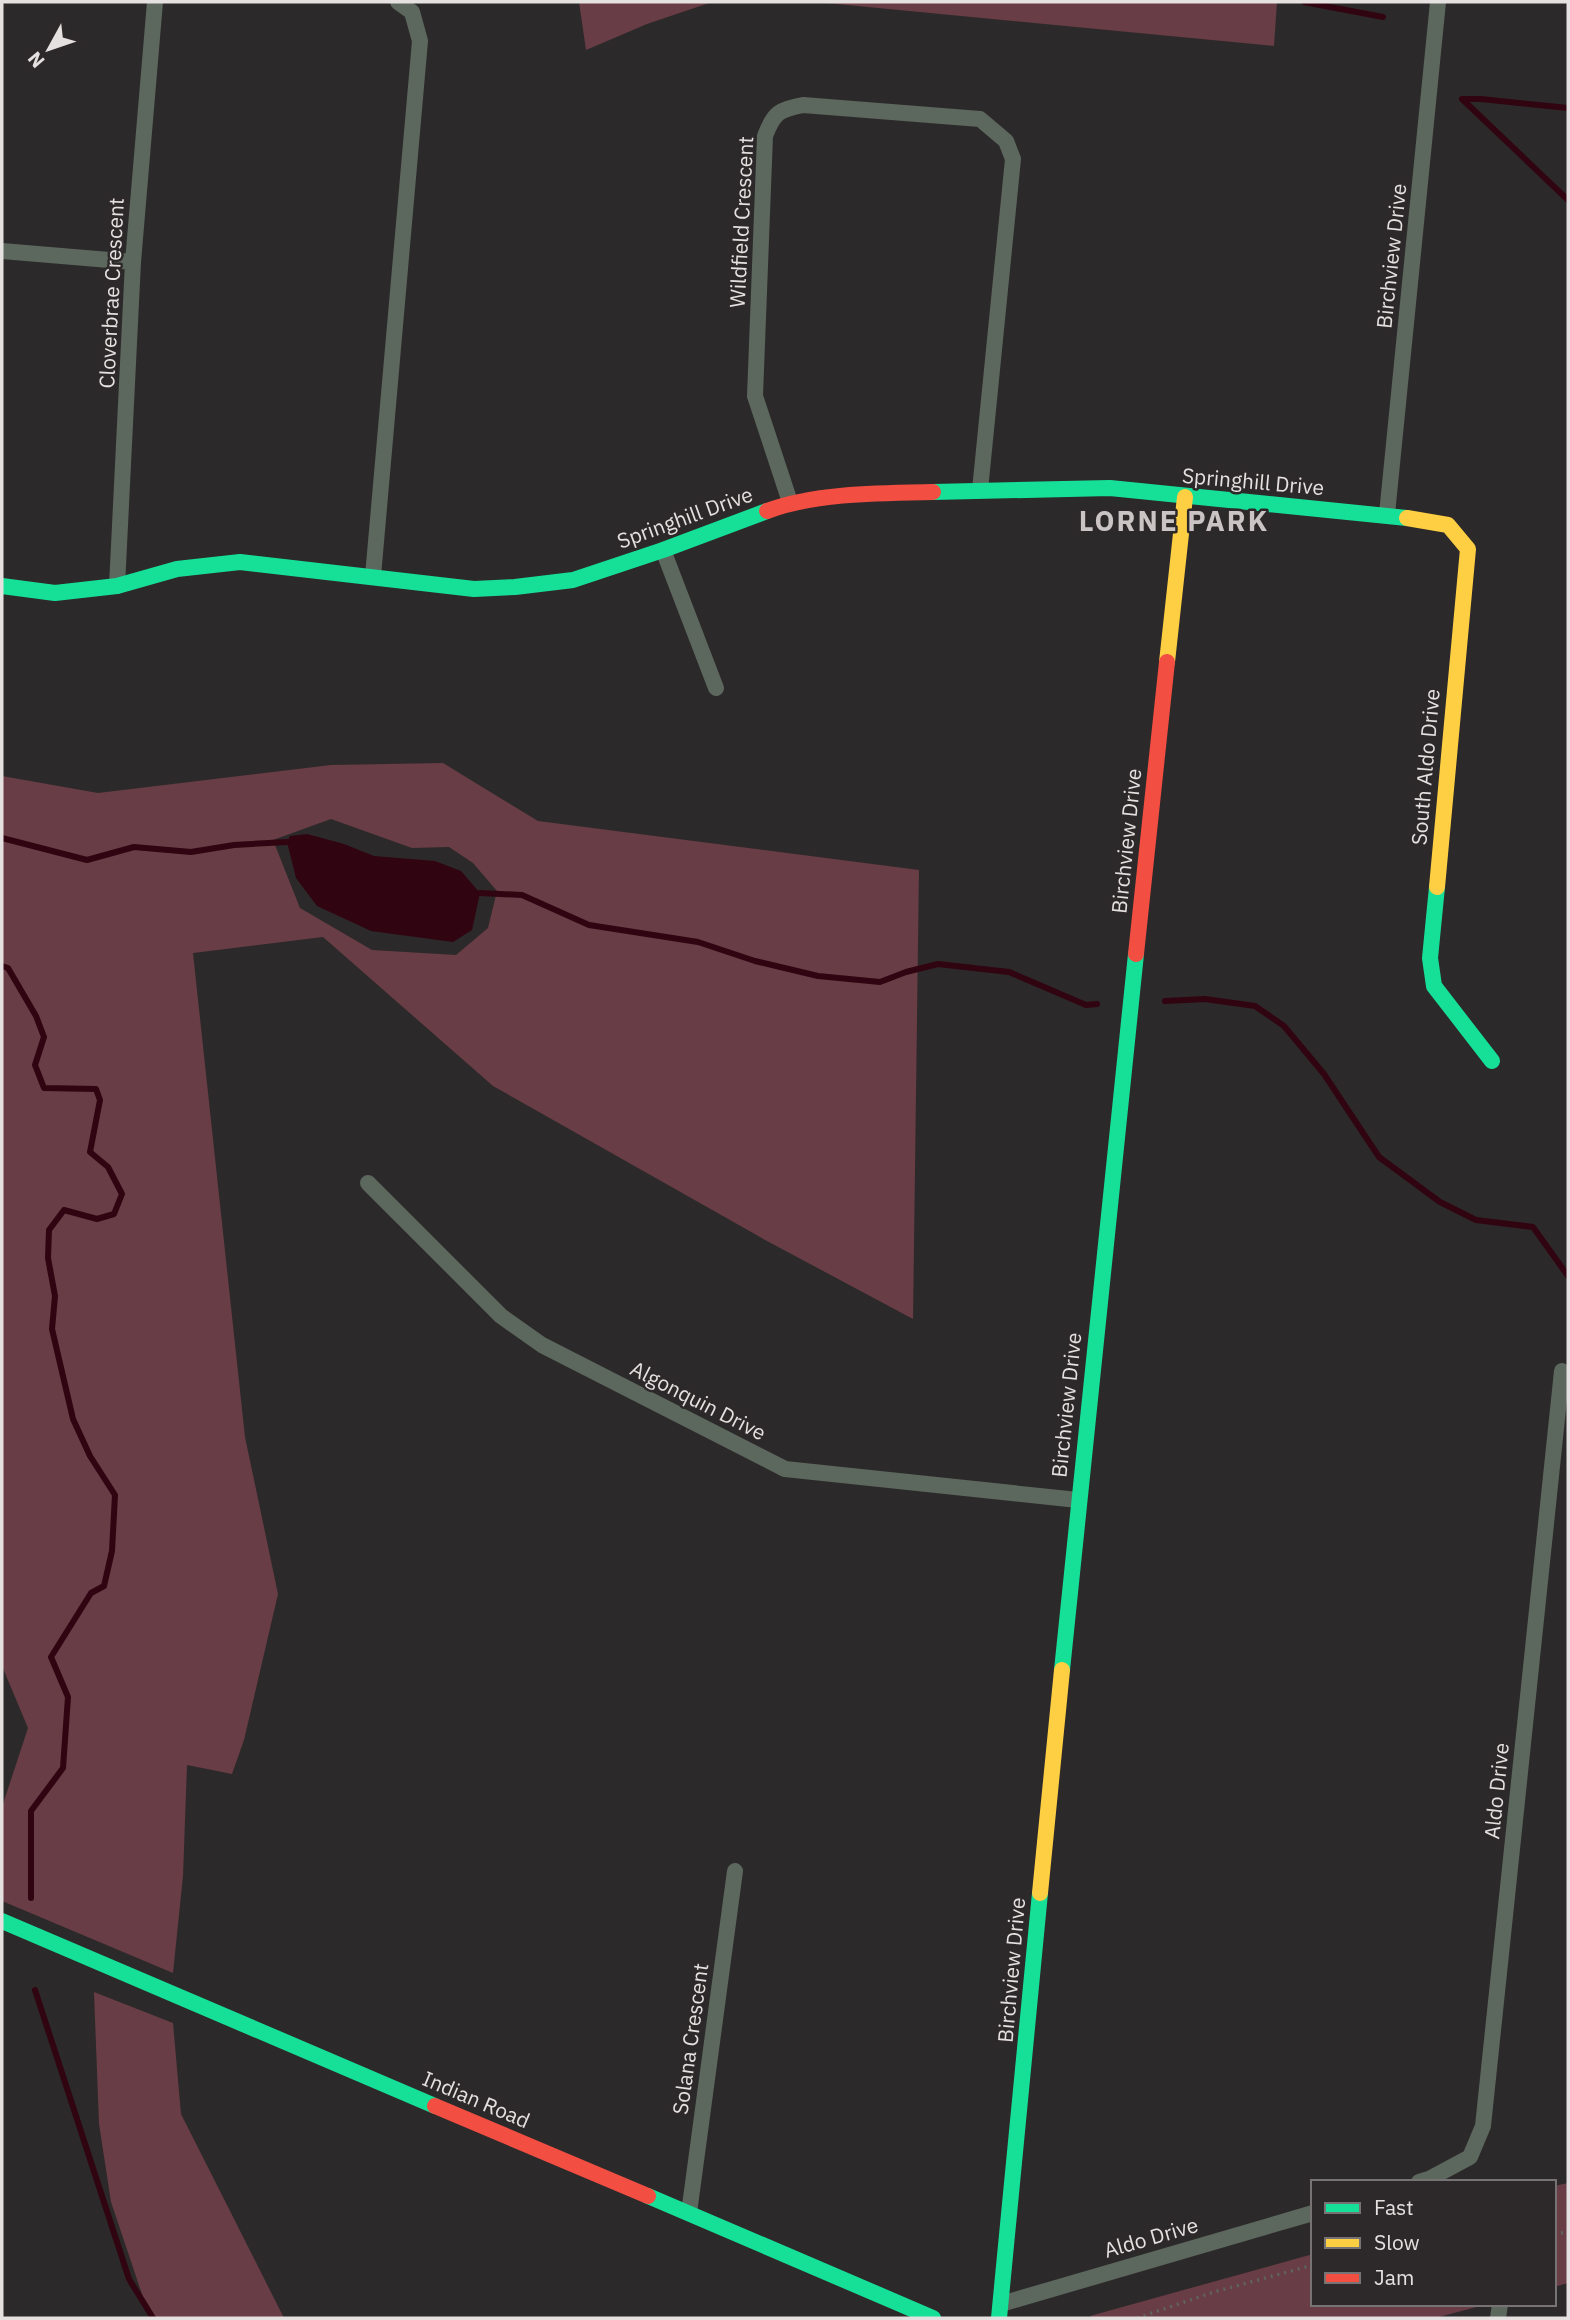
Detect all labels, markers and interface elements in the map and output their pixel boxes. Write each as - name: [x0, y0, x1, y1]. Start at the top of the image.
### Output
- north arrow: [14, 14, 84, 84]
- text: N: [22, 47, 50, 73]
- street label: Wildfield Crescent: [723, 135, 759, 308]
- street label: Birchview Drive: [1369, 182, 1413, 330]
- street label: Cloverbrae Crescent: [92, 197, 130, 389]
- street label: Springhill Drive: [1181, 461, 1325, 501]
- street label: Springhill Drive: [613, 480, 756, 555]
- district label: LORNE PARK: [1079, 502, 1269, 539]
- street label: South Aldo Drive: [1404, 688, 1446, 846]
- street label: Birchview Drive: [1104, 767, 1148, 915]
- street label: Birchview Drive: [1044, 1331, 1088, 1479]
- street label: Algonquin Drive: [626, 1354, 771, 1446]
- street label: Aldo Drive: [1477, 1741, 1515, 1840]
- street label: Birchview Drive: [991, 1896, 1031, 2044]
- street label: Solana Crescent: [666, 1961, 714, 2116]
- street label: Indian Road: [418, 2064, 534, 2134]
- legend: [1311, 2180, 1556, 2306]
- text: Fast: [1374, 2193, 1414, 2221]
- street label: Aldo Drive: [1100, 2210, 1201, 2264]
- text: Slow: [1374, 2228, 1420, 2256]
- text: Jam: [1374, 2263, 1414, 2291]

